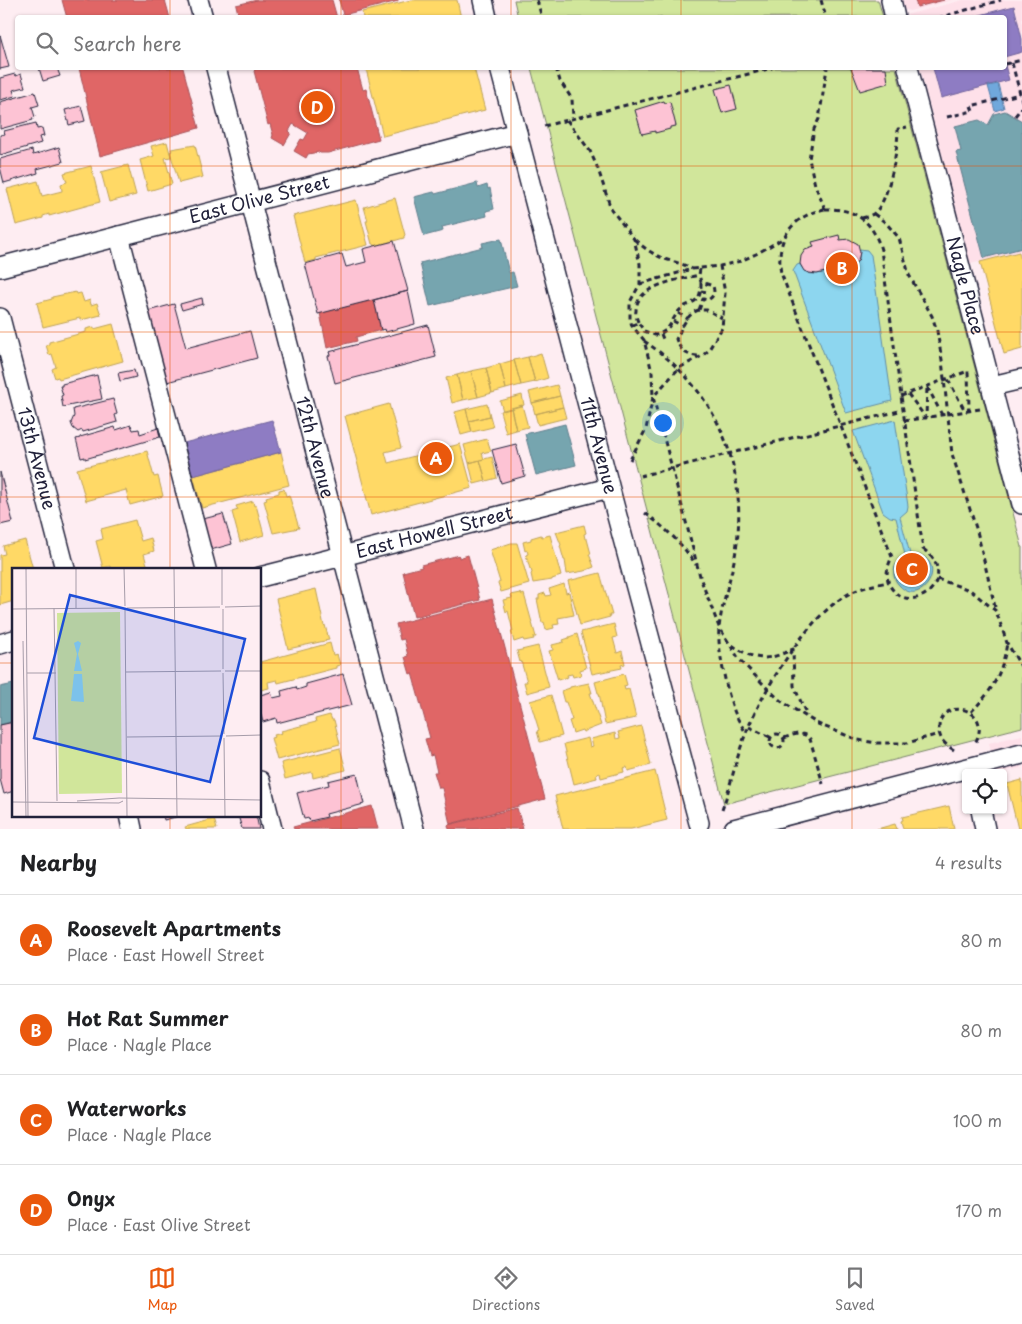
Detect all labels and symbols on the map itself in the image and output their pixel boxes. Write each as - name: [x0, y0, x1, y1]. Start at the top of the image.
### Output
- pin: D: [301, 88, 333, 126]
- street label: East Olive Street: [186, 167, 332, 229]
- street label: Nagle Place: [941, 233, 992, 337]
- pin: B: [826, 249, 858, 287]
- street label: 12th Avenue: [290, 393, 342, 501]
- street label: 11th Avenue: [574, 393, 626, 497]
- street label: 13th Avenue: [12, 404, 64, 512]
- your location: [650, 410, 676, 436]
- pin: A: [420, 439, 452, 477]
- street label: East Howell Street: [353, 498, 515, 564]
- pin: C: [896, 550, 928, 588]
- inset map: [12, 568, 261, 816]

